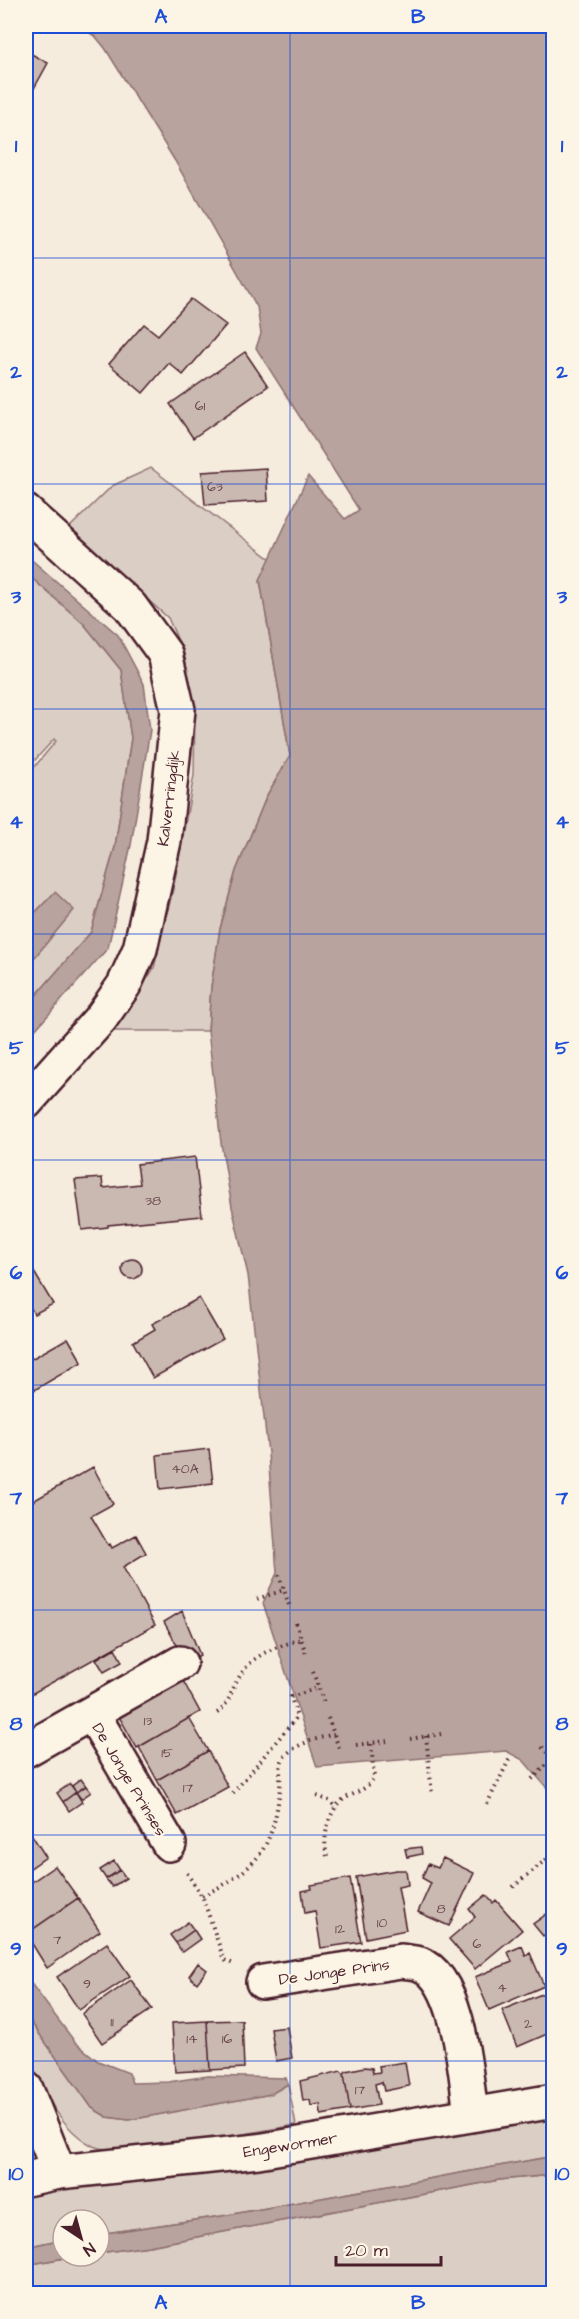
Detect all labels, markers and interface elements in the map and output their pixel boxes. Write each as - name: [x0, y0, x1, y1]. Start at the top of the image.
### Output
- text: A: [155, 3, 168, 31]
- text: B: [411, 3, 426, 31]
- text: 1: [15, 132, 18, 160]
- text: 1: [561, 132, 564, 160]
- text: 2: [9, 358, 22, 386]
- text: 2: [555, 358, 568, 386]
- house number: 61: [195, 396, 205, 416]
- house number: 63: [207, 477, 223, 497]
- text: 3: [10, 583, 22, 611]
- text: 3: [556, 583, 568, 611]
- street label: Kalverringdijk: [152, 749, 187, 848]
- text: 4: [9, 808, 23, 836]
- text: 4: [555, 808, 569, 836]
- text: 5: [9, 1034, 24, 1062]
- text: 5: [555, 1034, 570, 1062]
- house number: 38: [145, 1191, 161, 1211]
- text: 6: [10, 1259, 23, 1287]
- text: 6: [556, 1259, 569, 1287]
- house number: 40A: [171, 1459, 199, 1479]
- text: 7: [9, 1484, 23, 1512]
- text: 7: [555, 1484, 569, 1512]
- text: 8: [10, 1710, 23, 1738]
- text: 8: [556, 1710, 569, 1738]
- house number: 13: [144, 1711, 152, 1731]
- street label: De Jonge Prinses: [86, 1719, 172, 1841]
- house number: 15: [161, 1743, 173, 1763]
- house number: 17: [183, 1778, 194, 1798]
- house number: 8: [436, 1899, 446, 1919]
- house number: 10: [377, 1913, 387, 1933]
- house number: 12: [335, 1919, 345, 1939]
- house number: 7: [53, 1930, 62, 1950]
- house number: 6: [473, 1934, 482, 1954]
- text: 9: [10, 1935, 22, 1963]
- text: 9: [556, 1935, 568, 1963]
- street label: De Jonge Prins: [277, 1953, 391, 1992]
- house number: 9: [83, 1974, 91, 1994]
- house number: 4: [497, 1978, 507, 1998]
- house number: 11: [110, 2012, 114, 2032]
- house number: 2: [524, 2014, 532, 2034]
- house number: 14: [186, 2029, 198, 2049]
- house number: 16: [222, 2029, 233, 2049]
- house number: 17: [355, 2080, 366, 2100]
- street label: Engewormer: [241, 2127, 339, 2164]
- text: 10: [8, 2160, 24, 2188]
- text: 10: [554, 2160, 570, 2188]
- north arrow: [51, 2208, 111, 2268]
- scale bar: [336, 2229, 441, 2267]
- text: N: [79, 2237, 100, 2261]
- text: 20 m: [345, 2238, 388, 2263]
- text: A: [155, 2289, 168, 2317]
- text: B: [411, 2289, 426, 2317]

